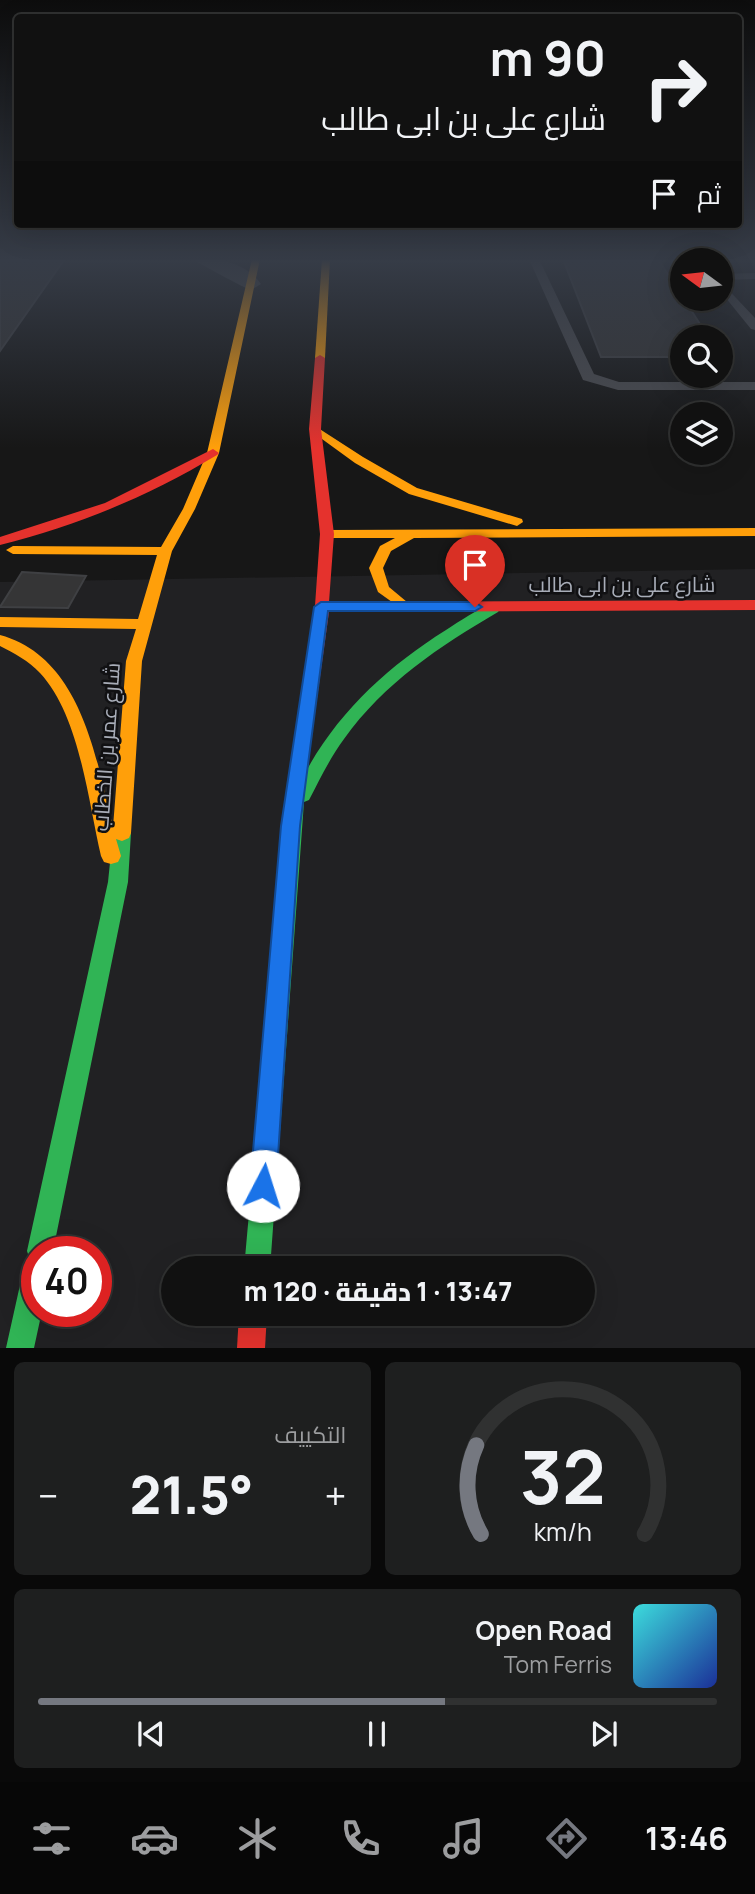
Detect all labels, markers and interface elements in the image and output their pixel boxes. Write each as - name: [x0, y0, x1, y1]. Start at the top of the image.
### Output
- text: 90 m: [489, 24, 606, 91]
- icon: right: [630, 42, 721, 133]
- text: شارع على بن ابى طالب: [321, 96, 606, 140]
- icon: arrive: [645, 175, 683, 213]
- text: ثم: [697, 176, 721, 212]
- north arrow: [670, 248, 733, 312]
- map controls: [670, 248, 733, 465]
- button: search: [670, 325, 733, 388]
- button: layers: [670, 402, 733, 465]
- pin: [445, 535, 505, 607]
- icon: arrive: [456, 546, 494, 584]
- street label: شارع على بن ابى طالب: [529, 570, 715, 599]
- street label: شارع عمر بن الخطاب: [86, 662, 127, 832]
- position arrow: [226, 1149, 300, 1223]
- speed limit sign: 40: [21, 1236, 112, 1327]
- text: 13:47 · 1 دقيقة · 120 m: [244, 1273, 512, 1309]
- text: التكييف: [274, 1418, 347, 1450]
- text: 32: [520, 1427, 606, 1527]
- text: 21.5°: [130, 1459, 253, 1530]
- text: −: [38, 1469, 59, 1521]
- text: +: [325, 1469, 347, 1521]
- text: km/h: [534, 1514, 592, 1549]
- text: Open Road: [476, 1612, 612, 1648]
- text: Tom Ferris: [504, 1648, 612, 1680]
- icon: previous: [132, 1715, 170, 1753]
- icon: pause: [358, 1715, 396, 1753]
- icon: next: [585, 1715, 623, 1753]
- icon: filters: [27, 1814, 76, 1863]
- icon: car: [130, 1814, 179, 1863]
- icon: climate: [233, 1814, 282, 1863]
- icon: phone: [336, 1814, 385, 1863]
- icon: music: [439, 1814, 488, 1863]
- icon: directions: [542, 1814, 591, 1863]
- text: 13:46: [645, 1816, 728, 1860]

